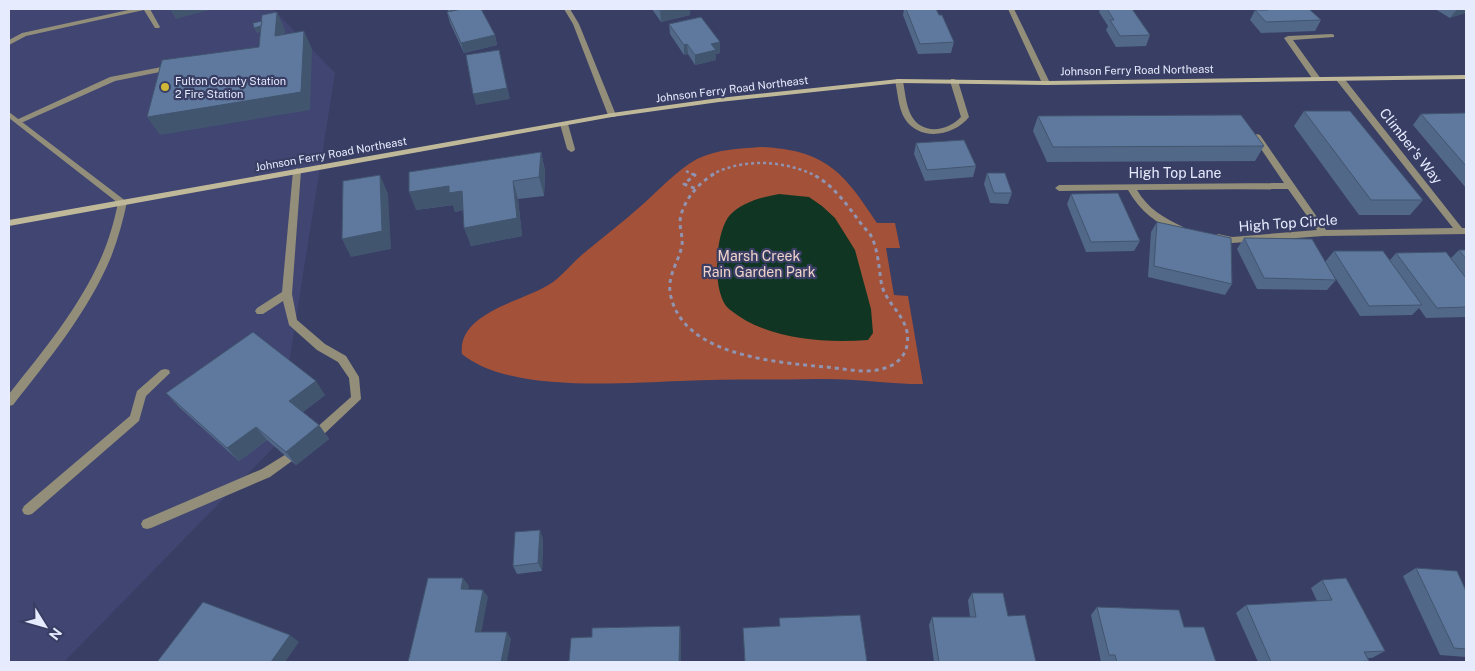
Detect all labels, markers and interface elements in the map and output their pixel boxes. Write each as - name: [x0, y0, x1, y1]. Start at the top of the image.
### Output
- street label: Johnson Ferry Road Northeast: [1060, 63, 1214, 77]
- street label: Johnson Ferry Road Northeast: [655, 74, 809, 104]
- place label: Fulton County Station 2 Fire Station: [175, 75, 286, 100]
- marker: Fulton County Station 2 Fire Station: [159, 81, 171, 93]
- street label: Climber's Way: [1377, 105, 1446, 187]
- street label: Johnson Ferry Road Northeast: [254, 135, 408, 173]
- street label: High Top Lane: [1129, 165, 1221, 181]
- street label: High Top Circle: [1238, 212, 1338, 234]
- park label: Marsh Creek Rain Garden Park: [702, 248, 816, 280]
- north arrow: [20, 601, 70, 651]
- text: N: [46, 625, 65, 643]

